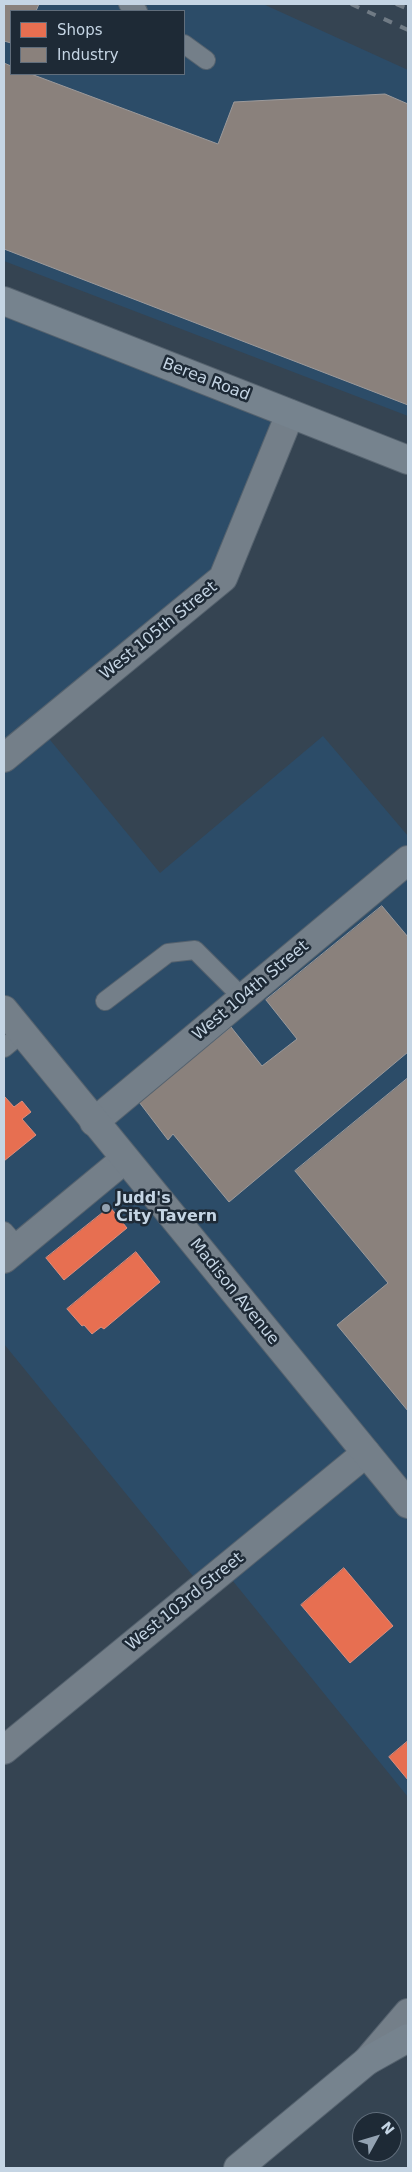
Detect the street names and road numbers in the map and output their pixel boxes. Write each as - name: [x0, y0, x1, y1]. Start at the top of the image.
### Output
- street label: Berea Road: [160, 355, 252, 405]
- street label: West 105th Street: [97, 578, 221, 684]
- street label: West 104th Street: [189, 937, 313, 1045]
- street label: Madison Avenue: [185, 1235, 283, 1349]
- street label: West 103rd Street: [123, 1549, 247, 1655]

